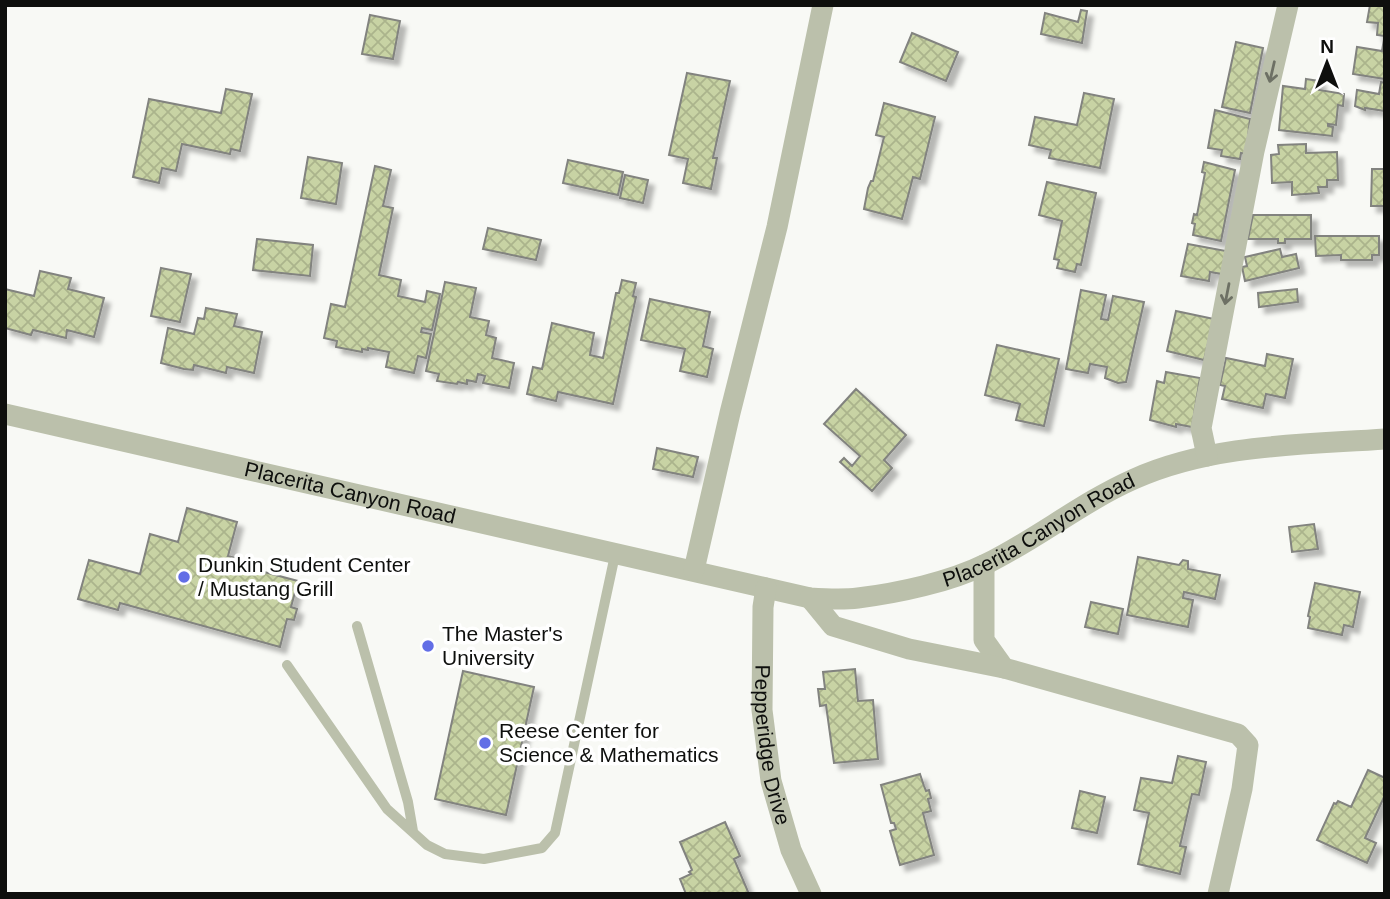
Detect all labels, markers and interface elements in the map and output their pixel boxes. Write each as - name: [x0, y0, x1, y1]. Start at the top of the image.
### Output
- north arrow: [1292, 28, 1362, 98]
- text: N: [1320, 36, 1334, 57]
- one-way arrow: [1265, 60, 1279, 83]
- one-way arrow: [1219, 283, 1233, 305]
- street label: Placerita Canyon Road: [242, 457, 458, 528]
- street label: Placerita Canyon Road: [940, 468, 1138, 591]
- place label: Dunkin Student Center / Mustang Grill: [198, 553, 410, 600]
- marker: Dunkin Student Center / Mustang Grill: [176, 569, 192, 585]
- place label: The Master's University: [442, 622, 563, 669]
- marker: The Master's University: [420, 638, 436, 654]
- street label: Pepperidge Drive: [751, 664, 795, 828]
- place label: Reese Center for Science & Mathematics: [499, 719, 718, 766]
- marker: Reese Center for Science & Mathematics: [477, 735, 493, 751]

